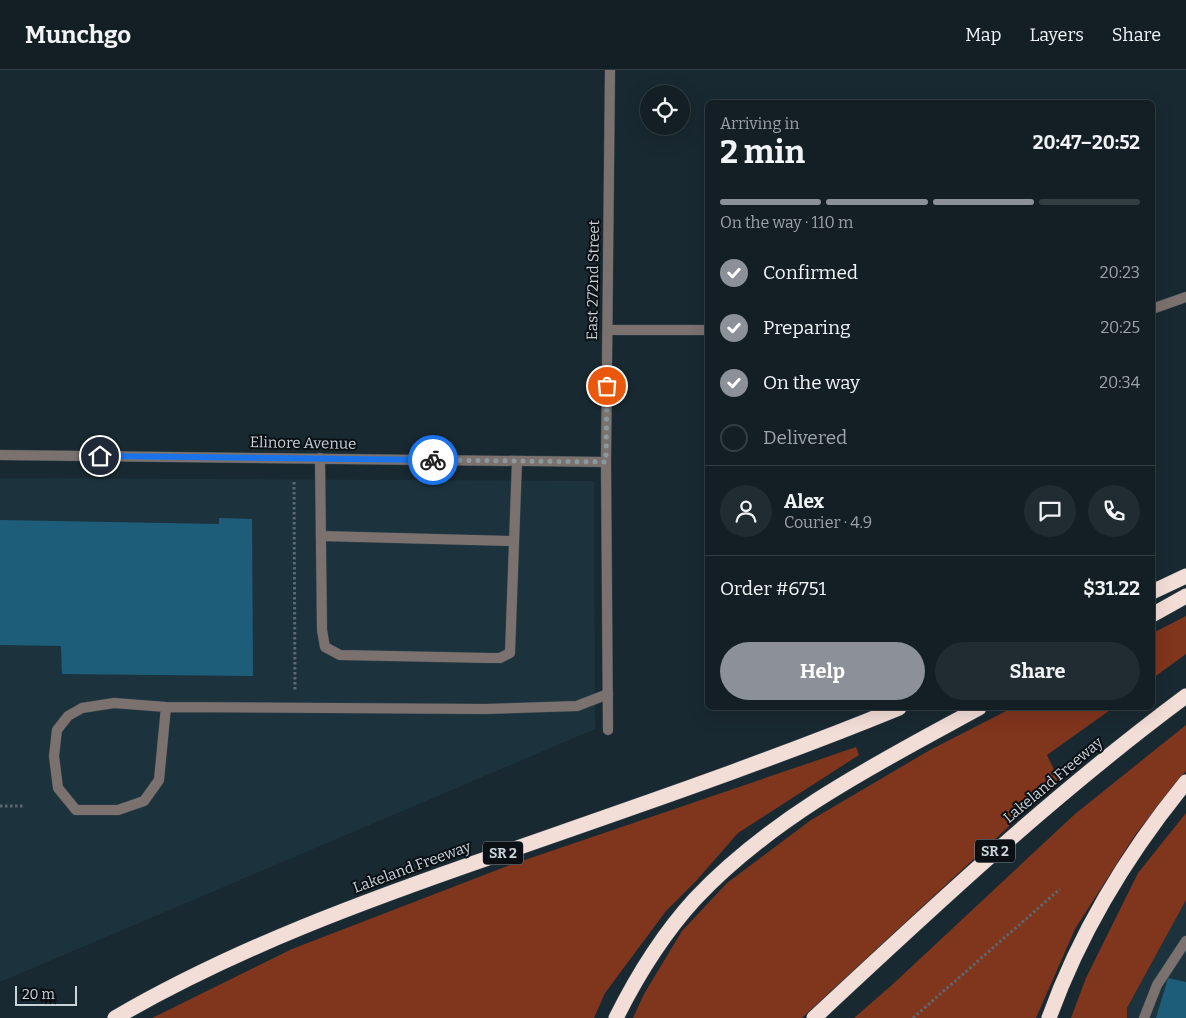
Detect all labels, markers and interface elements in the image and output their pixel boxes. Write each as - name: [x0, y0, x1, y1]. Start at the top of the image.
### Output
- text: Munchgo: [25, 21, 131, 49]
- text: Map: [965, 24, 1001, 46]
- text: Layers: [1029, 24, 1084, 46]
- text: Share: [1112, 24, 1161, 46]
- map controls: [640, 85, 690, 135]
- button: locate: [640, 85, 690, 135]
- text: Arriving in: [720, 114, 799, 133]
- text: 20:47–20:52: [1033, 131, 1140, 154]
- text: 2 min: [720, 133, 805, 171]
- text: On the way · 110 m: [720, 213, 853, 232]
- street label: East 272nd Street: [583, 219, 603, 340]
- icon: check: [720, 259, 748, 287]
- text: Confirmed: [763, 261, 858, 284]
- text: 20:23: [1100, 263, 1140, 282]
- icon: check: [720, 314, 748, 342]
- text: Preparing: [763, 316, 851, 339]
- text: 20:25: [1100, 318, 1140, 337]
- pin: [586, 365, 628, 407]
- icon: check: [720, 369, 748, 397]
- text: On the way: [763, 371, 860, 394]
- icon: bag: [593, 372, 621, 400]
- text: 20:34: [1099, 373, 1140, 392]
- text: Delivered: [763, 426, 847, 449]
- street label: Elinore Avenue: [250, 433, 356, 453]
- pin: [79, 435, 121, 477]
- courier: [408, 435, 458, 485]
- icon: home: [86, 442, 114, 470]
- icon: bike: [419, 446, 447, 474]
- button: person: [720, 485, 772, 537]
- button: chat: [1024, 485, 1076, 537]
- button: phone: [1088, 485, 1140, 537]
- text: Alex: [784, 490, 824, 513]
- text: Courier · 4.9: [784, 513, 872, 532]
- text: Order #6751: [720, 577, 826, 600]
- text: $31.22: [1083, 577, 1140, 600]
- button: Help: [720, 642, 925, 700]
- button: Share: [935, 642, 1140, 700]
- street label: Lakeland Freeway: [1000, 733, 1106, 827]
- street label: Lakeland Freeway: [351, 837, 473, 897]
- road number: SR 2: [975, 839, 1015, 862]
- road number: SR 2: [483, 841, 523, 864]
- scale bar: [15, 983, 78, 1006]
- text: 20 m: [22, 986, 55, 1003]

